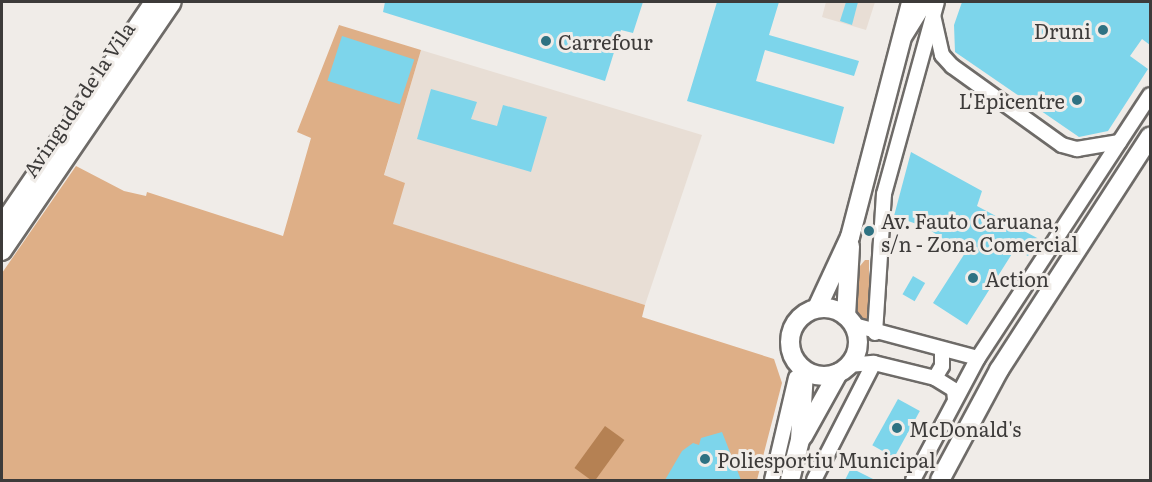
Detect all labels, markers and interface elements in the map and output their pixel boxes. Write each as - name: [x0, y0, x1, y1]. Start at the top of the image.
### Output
- street label: Avinguda de la Vila: [17, 17, 139, 181]
- place label: Druni: [1034, 18, 1091, 42]
- marker: Druni: [1096, 23, 1110, 37]
- place label: Carrefour: [558, 29, 653, 53]
- marker: Carrefour: [539, 34, 553, 48]
- place label: L'Epicentre: [959, 88, 1065, 112]
- marker: L'Epicentre: [1070, 93, 1084, 107]
- place label: Av. Fauto Caruana, s/n - Zona Comercial: [881, 208, 1078, 255]
- marker: Av. Fauto Caruana, s/n - Zona Comercial: [862, 224, 876, 238]
- place label: Action: [985, 266, 1049, 290]
- marker: Action: [966, 271, 980, 285]
- place label: McDonald's: [909, 416, 1021, 440]
- marker: McDonald's: [890, 421, 904, 435]
- place label: Poliesportiu Municipal: [717, 447, 936, 471]
- marker: Poliesportiu Municipal: [698, 452, 712, 466]

